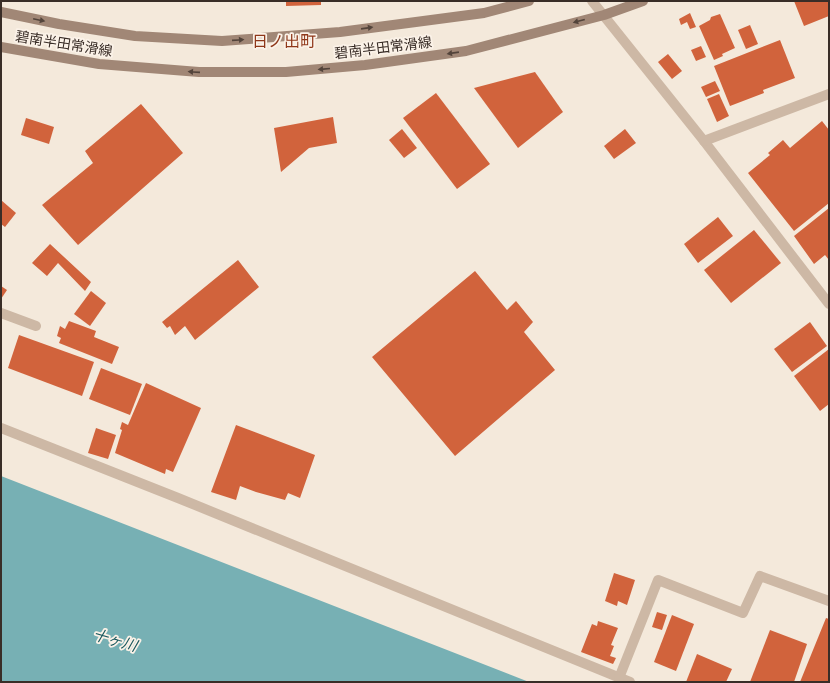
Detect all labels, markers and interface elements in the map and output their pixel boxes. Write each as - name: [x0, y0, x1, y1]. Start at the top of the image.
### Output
- one-way arrow: [33, 17, 45, 23]
- one-way arrow: [573, 19, 585, 25]
- one-way arrow: [361, 25, 373, 32]
- street label: 碧南半田常滑線: [14, 26, 114, 60]
- district label: 日ノ出町: [252, 30, 316, 52]
- street label: 碧南半田常滑線: [333, 32, 433, 62]
- one-way arrow: [232, 36, 244, 43]
- one-way arrow: [447, 50, 459, 56]
- one-way arrow: [318, 65, 330, 72]
- one-way arrow: [188, 68, 200, 75]
- water label: 十ヶ川: [90, 624, 141, 657]

